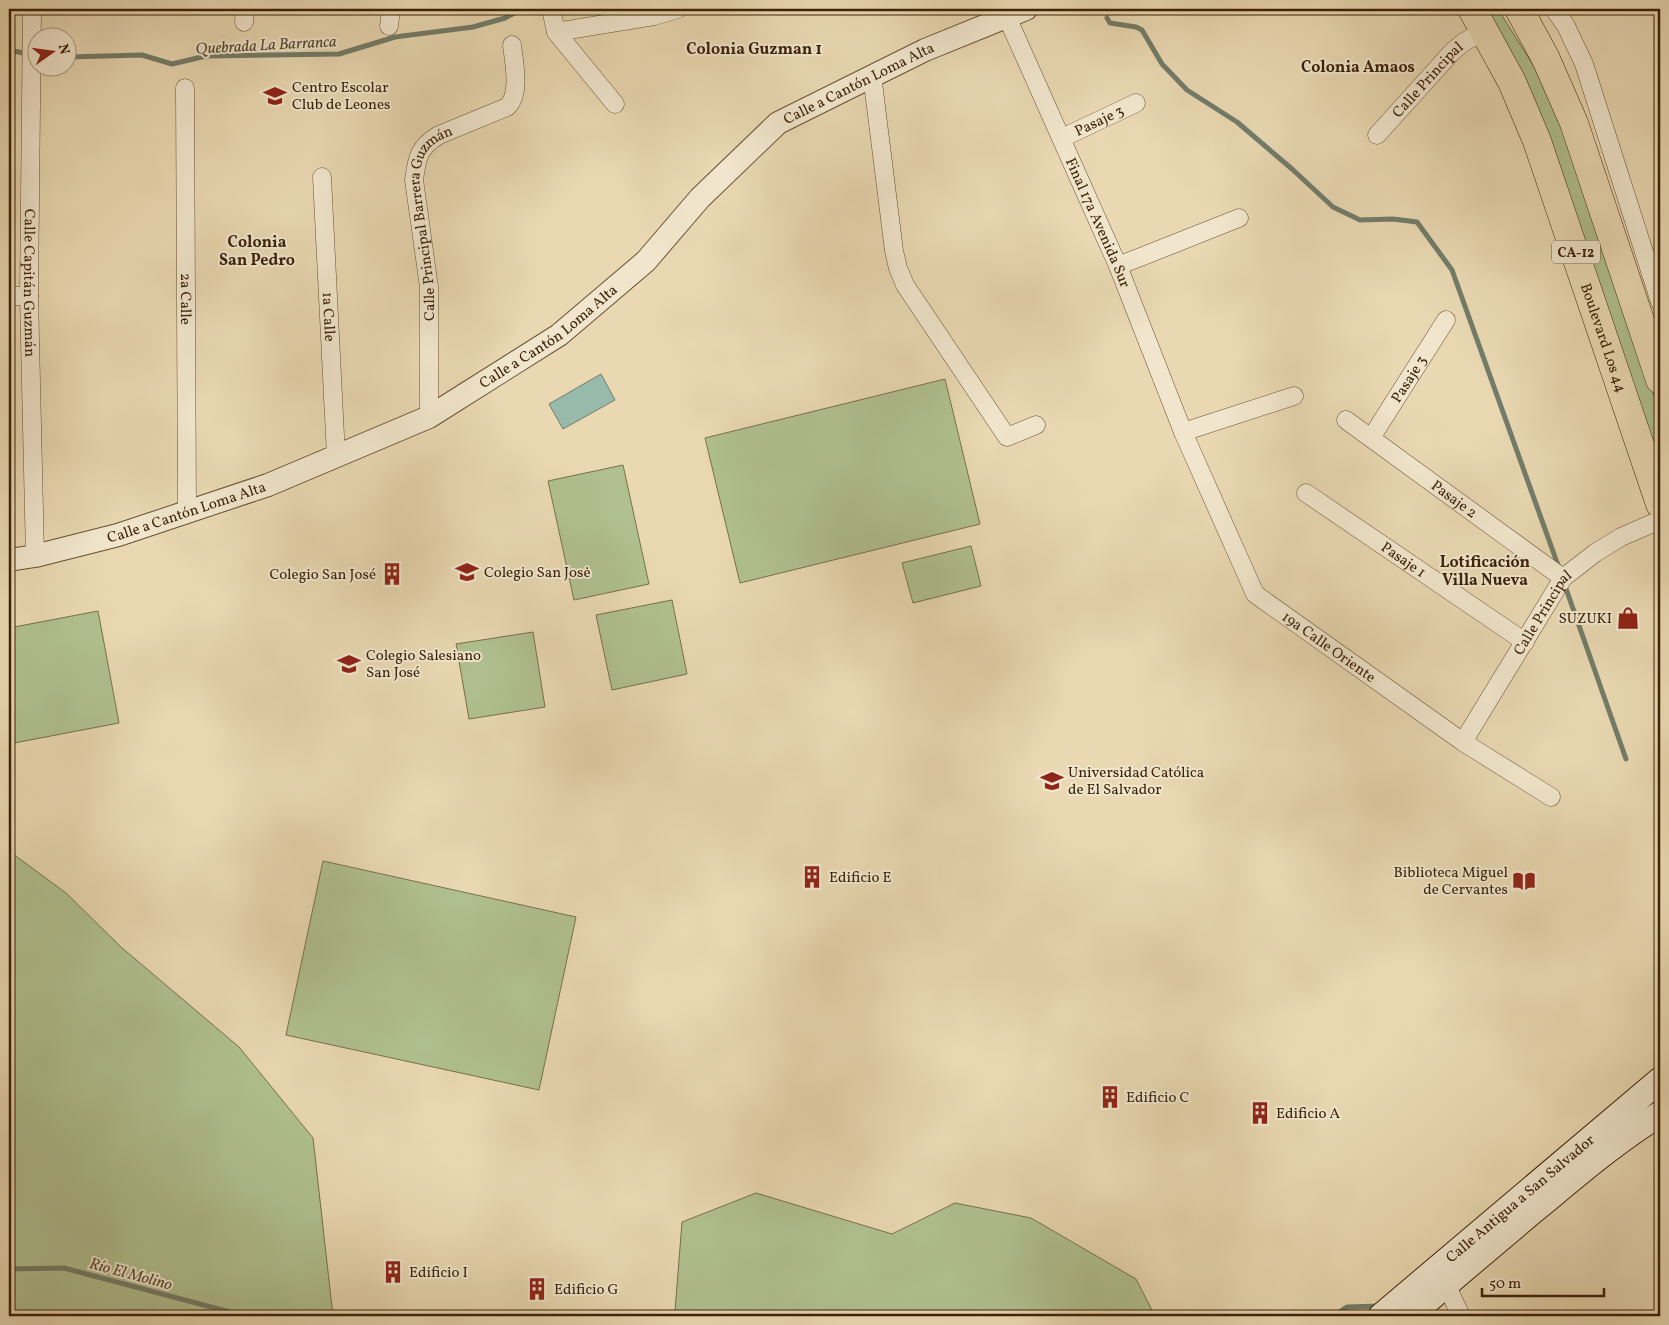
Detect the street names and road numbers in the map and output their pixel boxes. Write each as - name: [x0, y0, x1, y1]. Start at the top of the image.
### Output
- street label: Calle a Cantón Loma Alta: [780, 38, 938, 131]
- street label: Calle Principal: [1388, 38, 1469, 123]
- street label: Pasaje 3: [1072, 101, 1128, 142]
- street label: Calle Principal Barrera Guzmán: [405, 121, 456, 321]
- street label: Final 17a Avenida Sur: [1059, 155, 1135, 291]
- street label: Calle Capitán Guzmán: [17, 209, 39, 357]
- road number: CA-12: [1552, 240, 1600, 264]
- street label: 2a Calle: [174, 273, 195, 325]
- street label: Calle a Cantón Loma Alta: [476, 280, 623, 395]
- street label: Boulevard Los 44: [1574, 281, 1631, 396]
- street label: 1a Calle: [316, 292, 339, 342]
- street label: Pasaje 3: [1387, 352, 1433, 407]
- street label: Pasaje 2: [1426, 476, 1481, 524]
- street label: Calle a Cantón Loma Alta: [105, 477, 269, 549]
- street label: Pasaje 1: [1376, 538, 1429, 583]
- street label: Calle Principal: [1509, 566, 1577, 660]
- street label: 19a Calle Oriente: [1277, 607, 1379, 689]
- street label: Calle Antigua a San Salvador: [1442, 1131, 1600, 1269]

